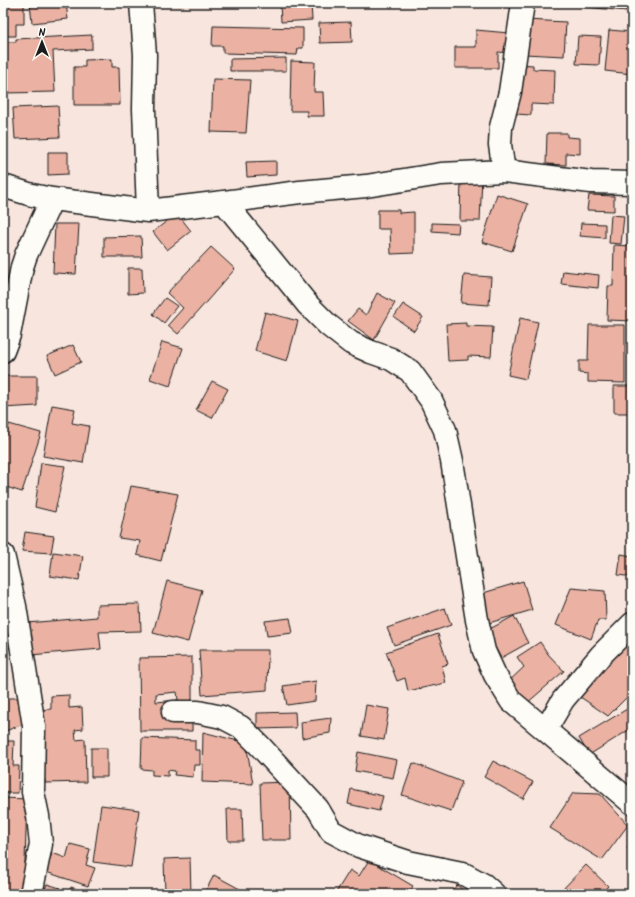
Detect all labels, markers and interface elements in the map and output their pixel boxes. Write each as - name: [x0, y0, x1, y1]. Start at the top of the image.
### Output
- north arrow: [22, 22, 62, 62]
- text: N: [39, 24, 46, 42]

